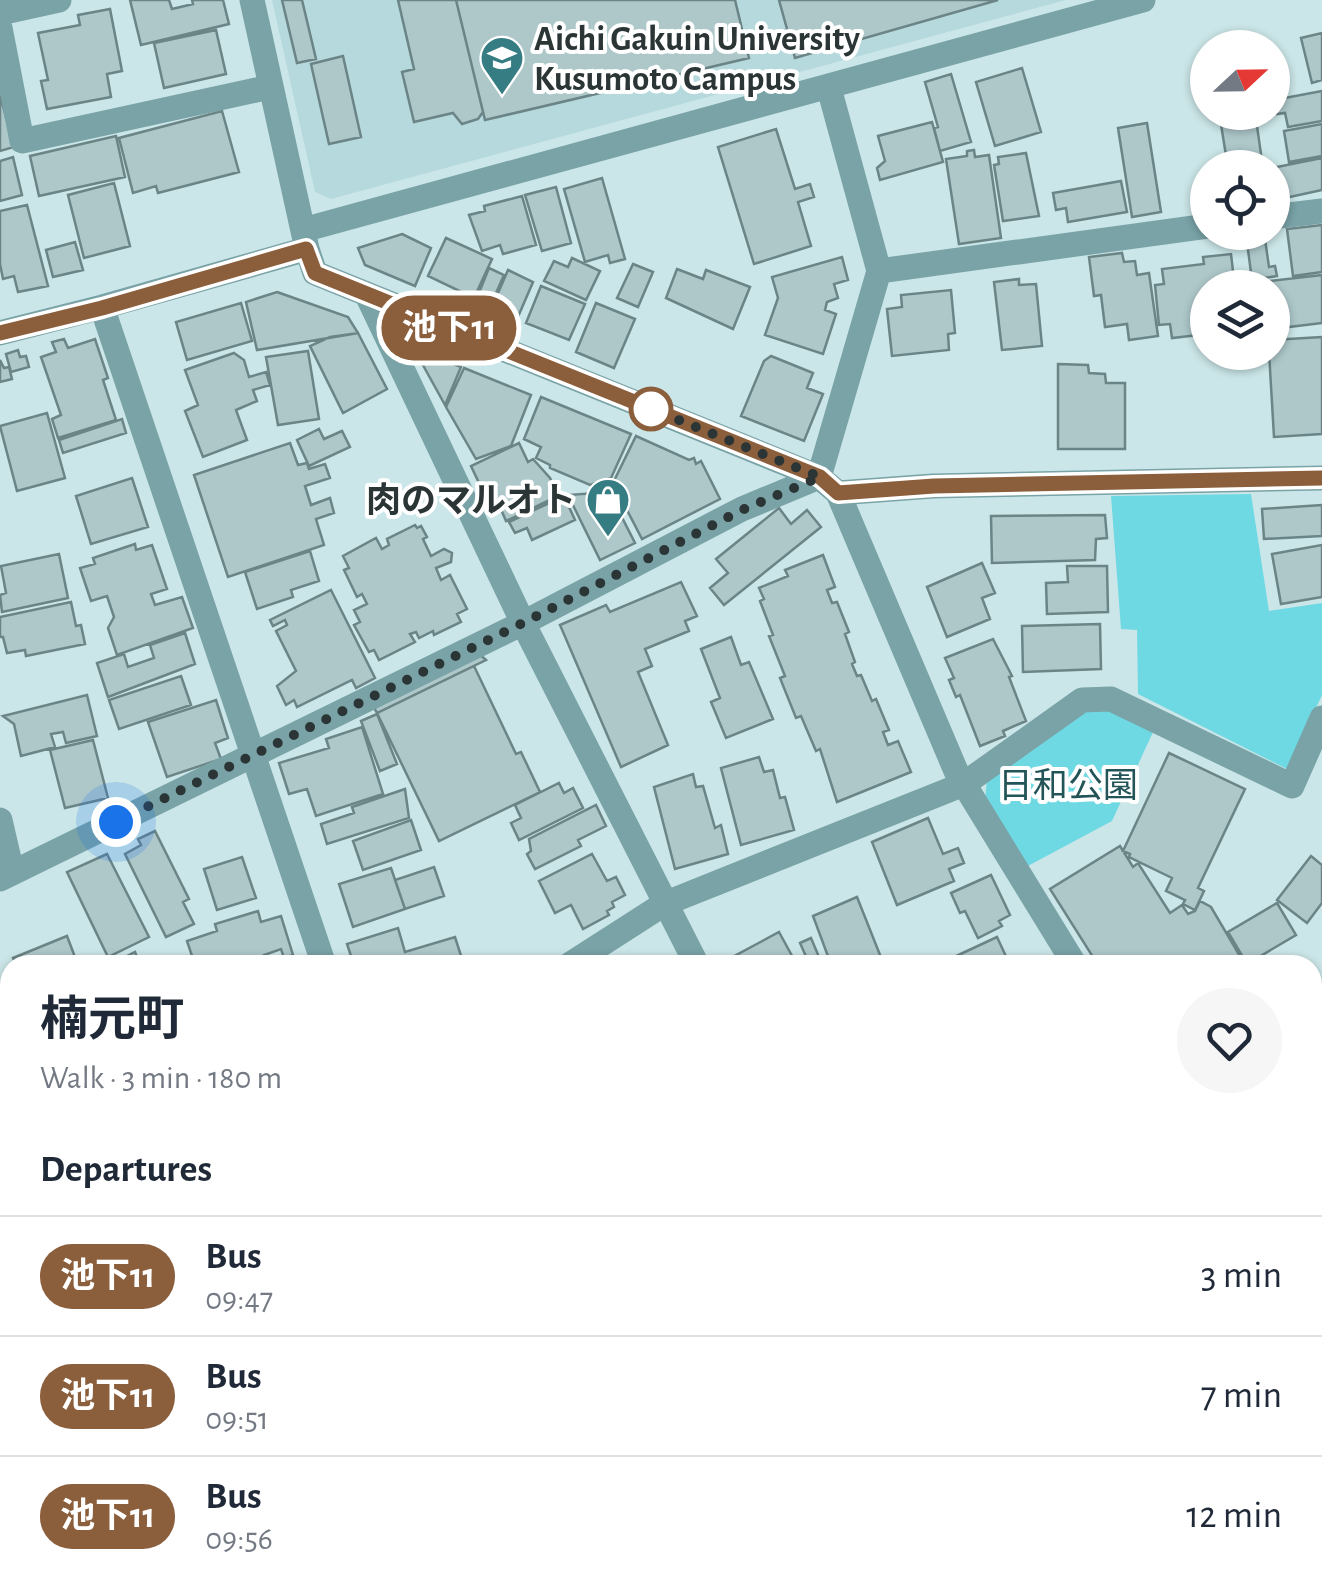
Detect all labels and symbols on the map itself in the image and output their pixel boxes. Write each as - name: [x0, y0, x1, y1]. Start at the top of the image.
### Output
- place label: Aichi Gakuin University Kusumoto Campus: [534, 22, 860, 97]
- north arrow: [1190, 30, 1290, 130]
- school or university icon: Aichi Gakuin University Kusumoto Campus: [479, 35, 525, 96]
- line badge: 池下11: [379, 296, 519, 360]
- unlabelled marker: [630, 388, 672, 430]
- shop icon: 肉のマルオト: [585, 477, 631, 538]
- place label: 肉のマルオト: [366, 482, 576, 519]
- park label: 日和公園: [998, 767, 1138, 804]
- your location: [91, 797, 141, 847]

